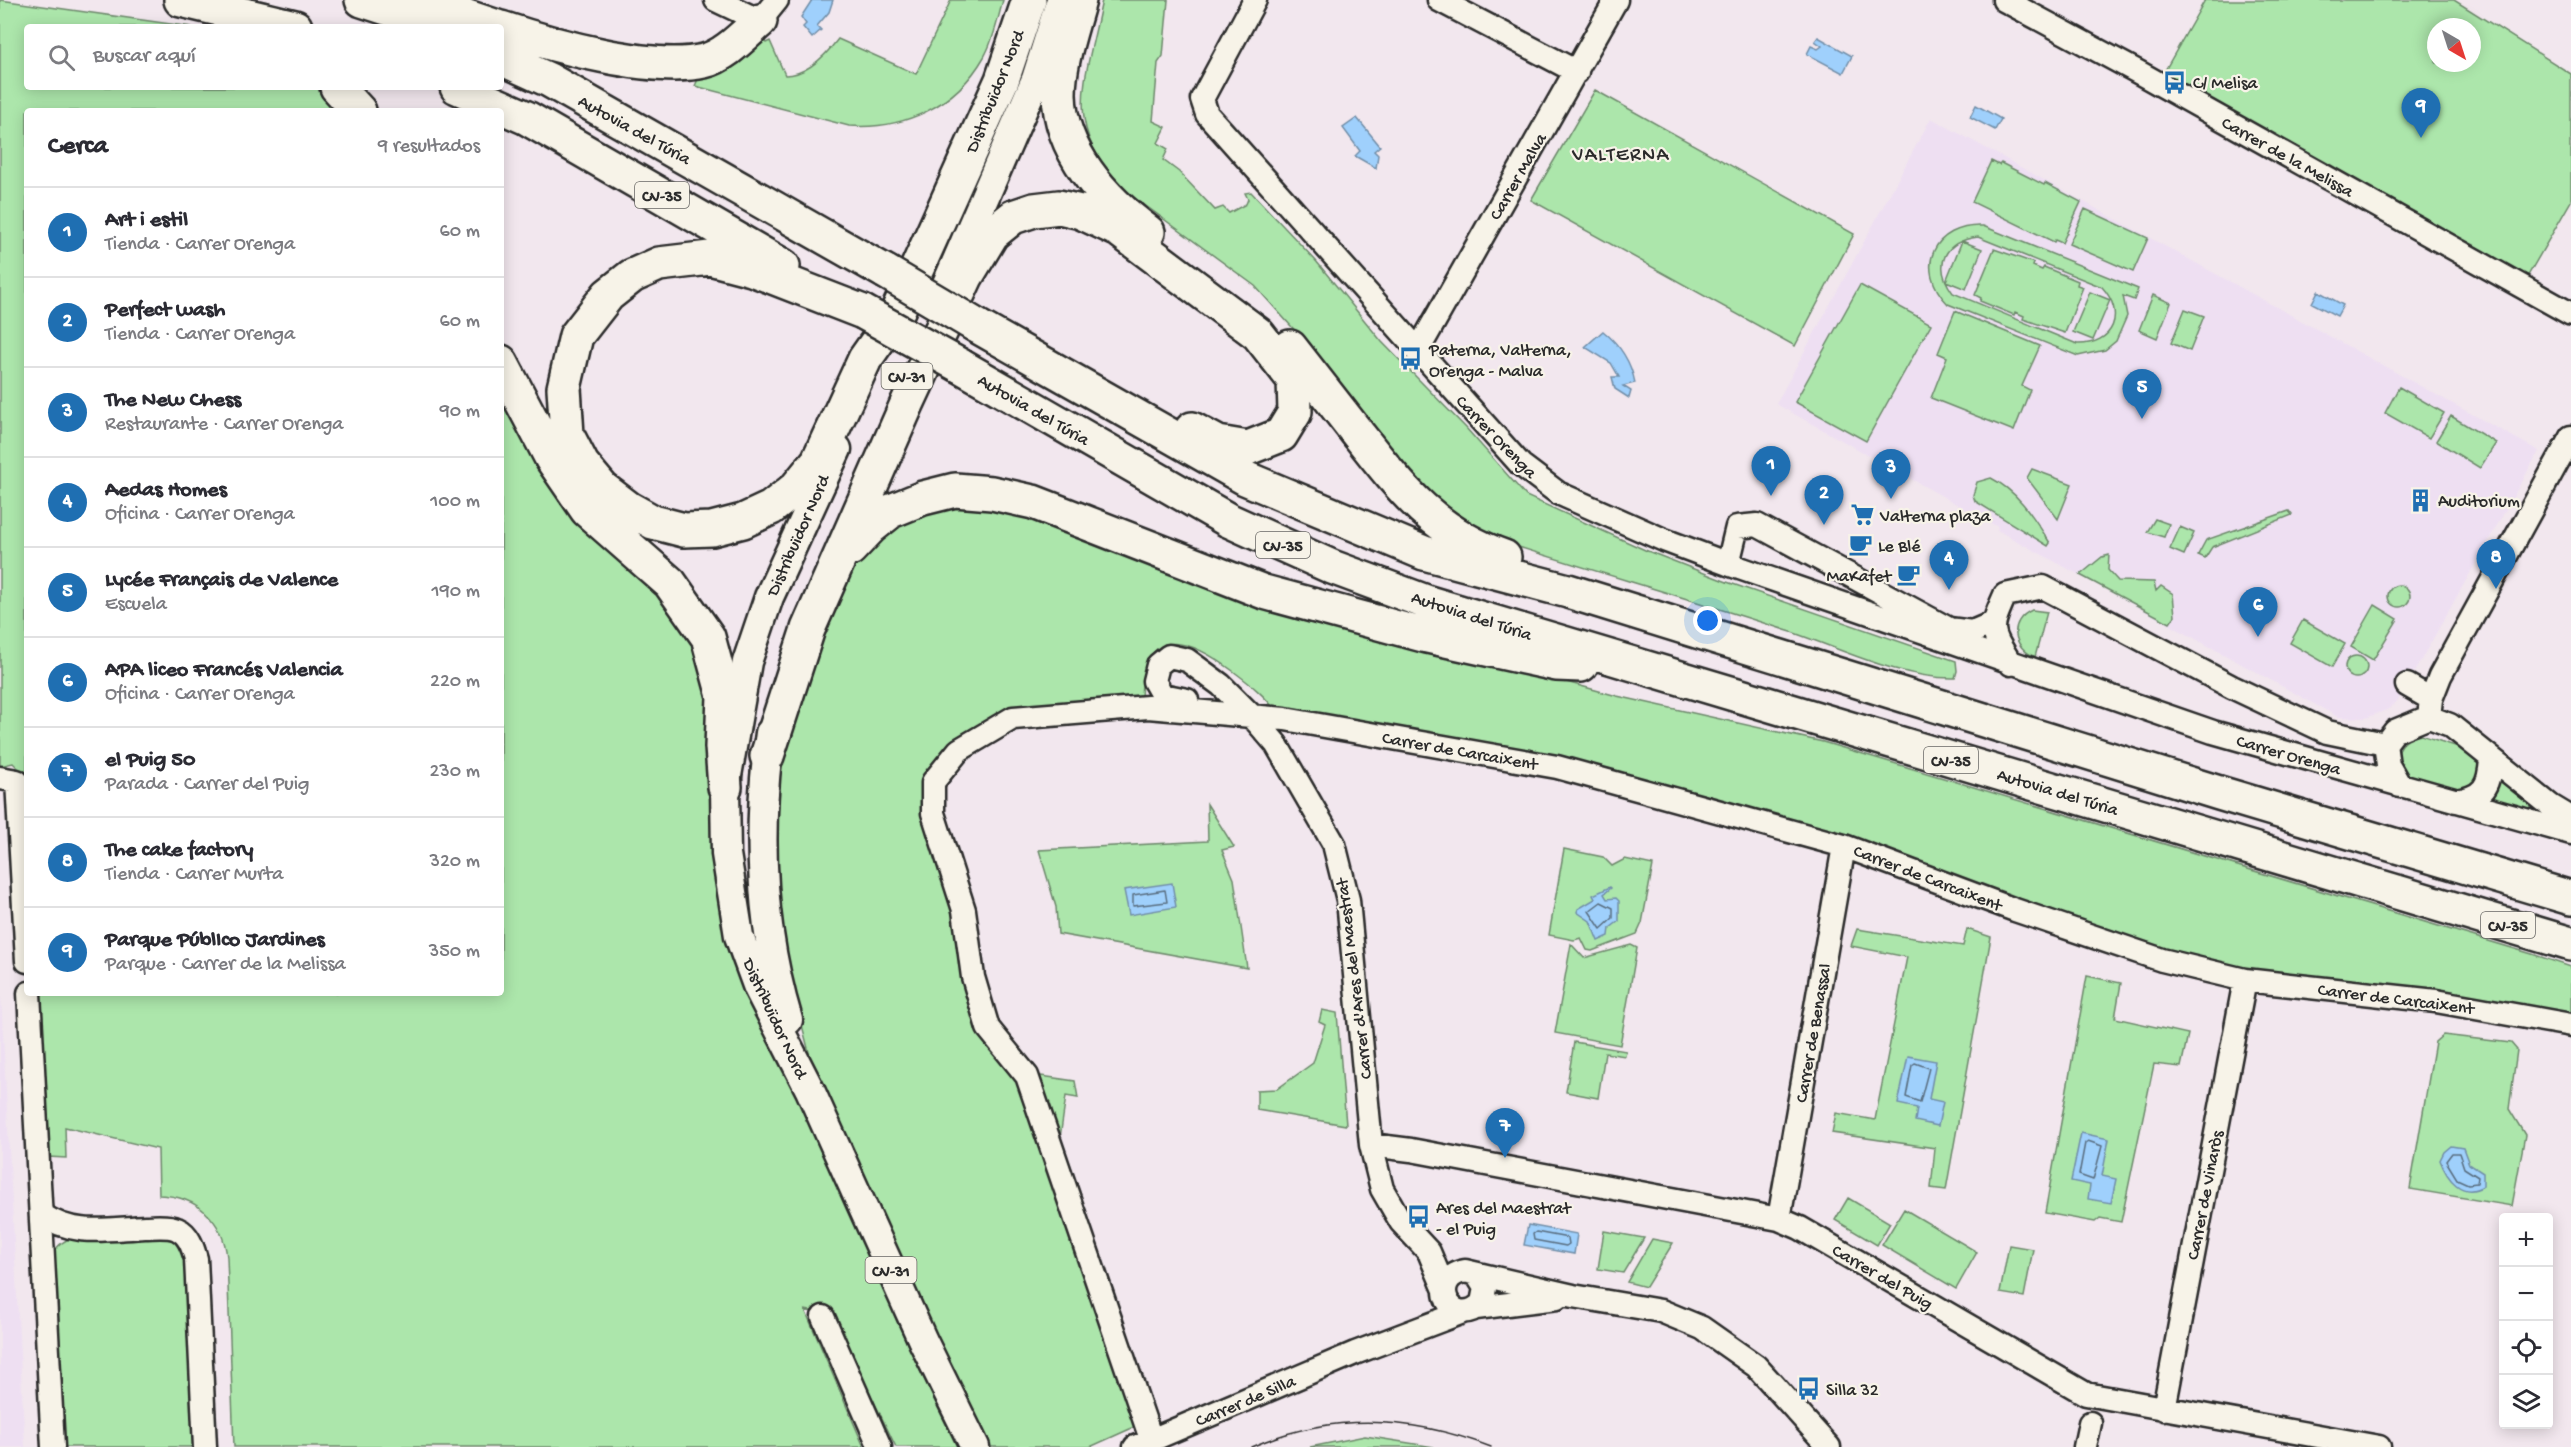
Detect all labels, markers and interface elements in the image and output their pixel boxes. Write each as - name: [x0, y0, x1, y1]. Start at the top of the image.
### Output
- north arrow: [2427, 18, 2481, 72]
- search box: [24, 24, 504, 90]
- street label: Distribuïdor Nord: [962, 26, 1031, 157]
- icon: search: [45, 41, 78, 74]
- text: Buscar aquí: [93, 44, 196, 70]
- bus stop icon: C/ Melisa: [2162, 69, 2188, 95]
- place label: C/ Melisa: [2193, 74, 2259, 95]
- pin: 9: [2402, 88, 2440, 138]
- street label: Autovia del Túria: [574, 92, 695, 171]
- street label: Carrer de la Melissa: [2217, 113, 2357, 204]
- street label: Carrer Malva: [1486, 129, 1553, 224]
- text: Cerca: [48, 132, 108, 163]
- text: 9 resultados: [378, 136, 480, 159]
- district label: VALTERNA: [1571, 145, 1670, 168]
- road number: CV-35: [635, 182, 689, 208]
- text: Art i estil: [105, 208, 188, 234]
- text: 1: [63, 221, 72, 244]
- text: 60 m: [440, 221, 480, 244]
- text: Tienda · Carrer Orenga: [105, 234, 295, 257]
- text: Perfect wash: [105, 298, 225, 324]
- text: 2: [63, 311, 72, 334]
- text: 60 m: [440, 311, 480, 334]
- text: Tienda · Carrer Orenga: [105, 324, 295, 347]
- place label: Paterna, Valterna, Orenga - Malva: [1428, 341, 1572, 383]
- bus stop icon: Paterna, Valterna, Orenga - Malva: [1398, 346, 1424, 372]
- road number: CV-31: [882, 363, 932, 389]
- pin: 5: [2122, 370, 2162, 419]
- street label: Autovia del Túria: [973, 371, 1093, 452]
- text: The New Chess: [105, 388, 241, 414]
- street label: Carrer Orenga: [1450, 392, 1541, 484]
- text: 3: [62, 401, 73, 424]
- text: 90 m: [440, 401, 480, 424]
- text: Restaurante · Carrer Orenga: [105, 414, 343, 437]
- pin: 1: [1752, 446, 1790, 496]
- pin: 3: [1872, 450, 1910, 499]
- street label: Distribuïdor Nord: [763, 471, 836, 601]
- pin: 2: [1804, 476, 1844, 525]
- text: Aedas Homes: [105, 478, 227, 504]
- building icon: Auditorium: [2407, 487, 2433, 513]
- text: 4: [63, 491, 72, 514]
- text: 100 m: [430, 491, 480, 514]
- place label: Auditorium: [2438, 492, 2520, 513]
- supermarket icon: Valterna plaza: [1849, 502, 1875, 528]
- text: Oficina · Carrer Orenga: [105, 504, 295, 527]
- place label: Valterna plaza: [1879, 507, 1992, 528]
- road number: CV-35: [1256, 532, 1310, 558]
- cafe icon: Le Blé: [1847, 532, 1873, 558]
- place label: Le Blé: [1878, 537, 1921, 558]
- pin: 4: [1930, 540, 1968, 590]
- pin: 8: [2476, 540, 2516, 589]
- cafe icon: MaKafet: [1896, 562, 1922, 588]
- place label: MaKafet: [1826, 567, 1893, 588]
- text: Lycée Français de Valence: [105, 568, 338, 594]
- text: 5: [62, 581, 73, 604]
- text: 190 m: [432, 581, 480, 604]
- street label: Autovia del Túria: [1408, 588, 1535, 647]
- pin: 6: [2238, 588, 2278, 637]
- text: Escuela: [105, 594, 167, 617]
- your location: [1693, 606, 1722, 635]
- text: APA liceo Francés Valencia: [105, 658, 343, 684]
- text: 6: [62, 671, 73, 694]
- text: 220 m: [430, 671, 480, 694]
- text: Oficina · Carrer Orenga: [105, 684, 295, 707]
- street label: Carrer de Carcaixent: [1380, 728, 1540, 777]
- street label: Carrer Orenga: [2234, 731, 2344, 782]
- road number: CV-35: [1924, 747, 1978, 773]
- text: el Puig 50: [105, 748, 195, 774]
- text: 7: [62, 761, 73, 784]
- text: 230 m: [430, 761, 480, 784]
- street label: Autovia del Túria: [1994, 765, 2121, 822]
- text: Parada · Carrer del Puig: [105, 774, 309, 797]
- text: The cake factory: [105, 838, 253, 864]
- street label: Carrer de Carcaixent: [1850, 841, 2006, 918]
- text: 8: [62, 851, 73, 874]
- text: 320 m: [430, 851, 480, 874]
- text: Tienda · Carrer Murta: [105, 864, 283, 887]
- street label: Carrer d'Ares del Maestrat: [1333, 875, 1378, 1080]
- road number: CV-35: [2481, 912, 2535, 938]
- text: Parque PúblIco Jardines: [105, 928, 325, 954]
- text: 9: [62, 941, 73, 964]
- text: 350 m: [429, 941, 480, 964]
- text: Parque · Carrer de la Melissa: [105, 954, 346, 977]
- street label: Distribuïdor Nord: [736, 955, 811, 1084]
- street label: Carrer de Benassal: [1792, 962, 1837, 1105]
- street label: Carrer de Carcaixent: [2316, 980, 2477, 1021]
- pin: 7: [1486, 1108, 1524, 1158]
- street label: Carrer de Vinaròs: [2184, 1128, 2230, 1262]
- place label: Ares del Maestrat - el Puig: [1436, 1199, 1572, 1241]
- bus stop icon: Ares del Maestrat - el Puig: [1405, 1204, 1431, 1230]
- map controls: [2499, 1213, 2553, 1429]
- button: +: [2499, 1213, 2553, 1267]
- street label: Carrer del Puig: [1828, 1241, 1936, 1316]
- road number: CV-31: [866, 1257, 916, 1283]
- button: −: [2499, 1267, 2553, 1321]
- button: locate: [2499, 1321, 2553, 1375]
- street label: Carrer de Silla: [1193, 1371, 1300, 1433]
- button: layers: [2499, 1375, 2553, 1429]
- bus stop icon: Silla 32: [1795, 1376, 1821, 1402]
- place label: Silla 32: [1826, 1381, 1879, 1402]

